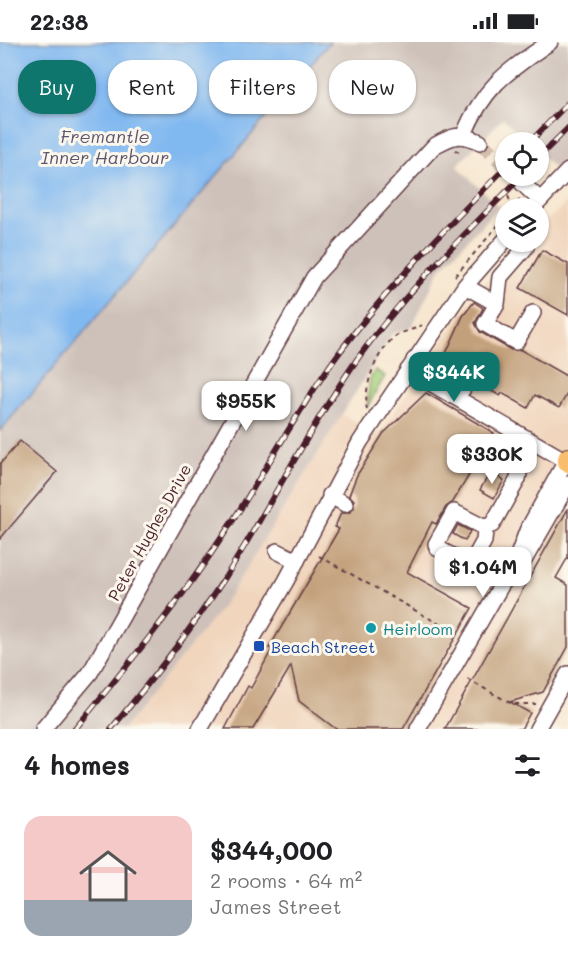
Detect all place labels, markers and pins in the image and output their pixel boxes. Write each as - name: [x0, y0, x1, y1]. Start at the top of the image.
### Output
- pin: $344K: [412, 352, 496, 403]
- pin: $955K: [204, 381, 288, 432]
- pin: $330K: [450, 434, 534, 485]
- pin: $1.04M: [434, 547, 532, 598]
- place label: Heirloom: [383, 618, 453, 639]
- marker: Heirloom: [364, 621, 378, 635]
- place label: Beach Street: [271, 636, 375, 657]
- marker: Beach Street: [252, 639, 266, 653]

